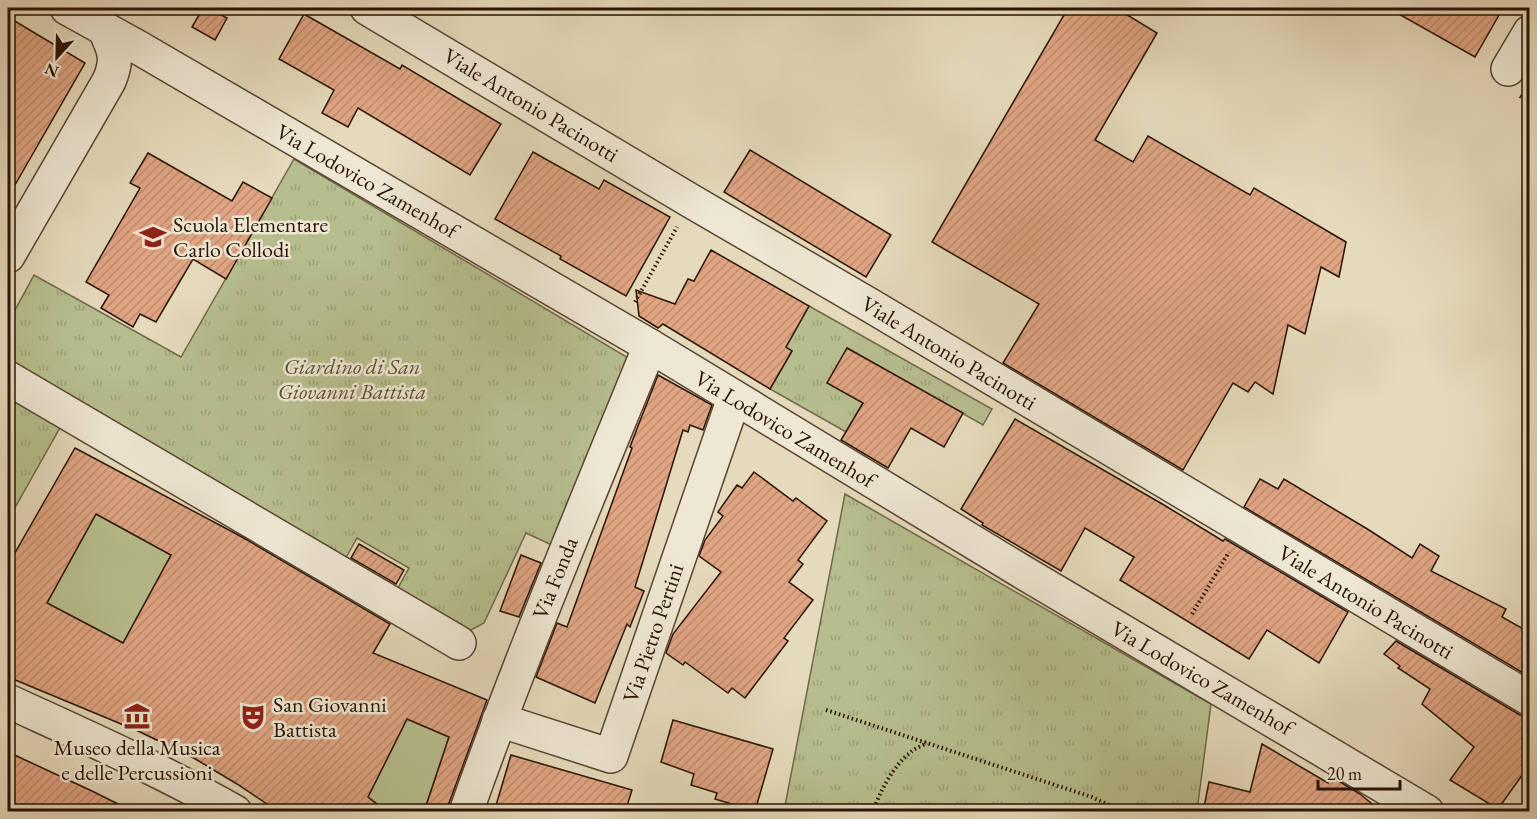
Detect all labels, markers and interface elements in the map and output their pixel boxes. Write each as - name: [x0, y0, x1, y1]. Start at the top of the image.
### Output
- north arrow: [27, 27, 87, 87]
- street label: Viale Antonio Pacinotti: [438, 41, 624, 169]
- text: N: [42, 58, 62, 83]
- street label: Via Lodovico Zamenhof: [271, 117, 466, 246]
- place label: Scuola Elementare Carlo Collodi: [173, 210, 328, 264]
- school or university icon: Scuola Elementare Carlo Collodi: [138, 222, 168, 252]
- street label: Viale Antonio Pacinotti: [856, 289, 1042, 417]
- park label: Giardino di San Giovanni Battista: [278, 352, 426, 406]
- street label: Via Lodovico Zamenhof: [689, 364, 883, 496]
- street label: Via Fonda: [525, 533, 585, 623]
- street label: Viale Antonio Pacinotti: [1273, 538, 1459, 666]
- street label: Via Pietro Pertini: [616, 560, 690, 706]
- street label: Via Lodovico Zamenhof: [1106, 614, 1301, 743]
- place label: San Giovanni Battista: [273, 690, 387, 744]
- museum icon: Museo della Musica e delle Percussioni: [122, 701, 152, 731]
- theatre icon: San Giovanni Battista: [238, 702, 268, 732]
- place label: Museo della Musica e delle Percussioni: [54, 733, 221, 787]
- scale bar: [1318, 753, 1400, 791]
- text: 20 m: [1327, 762, 1362, 785]

